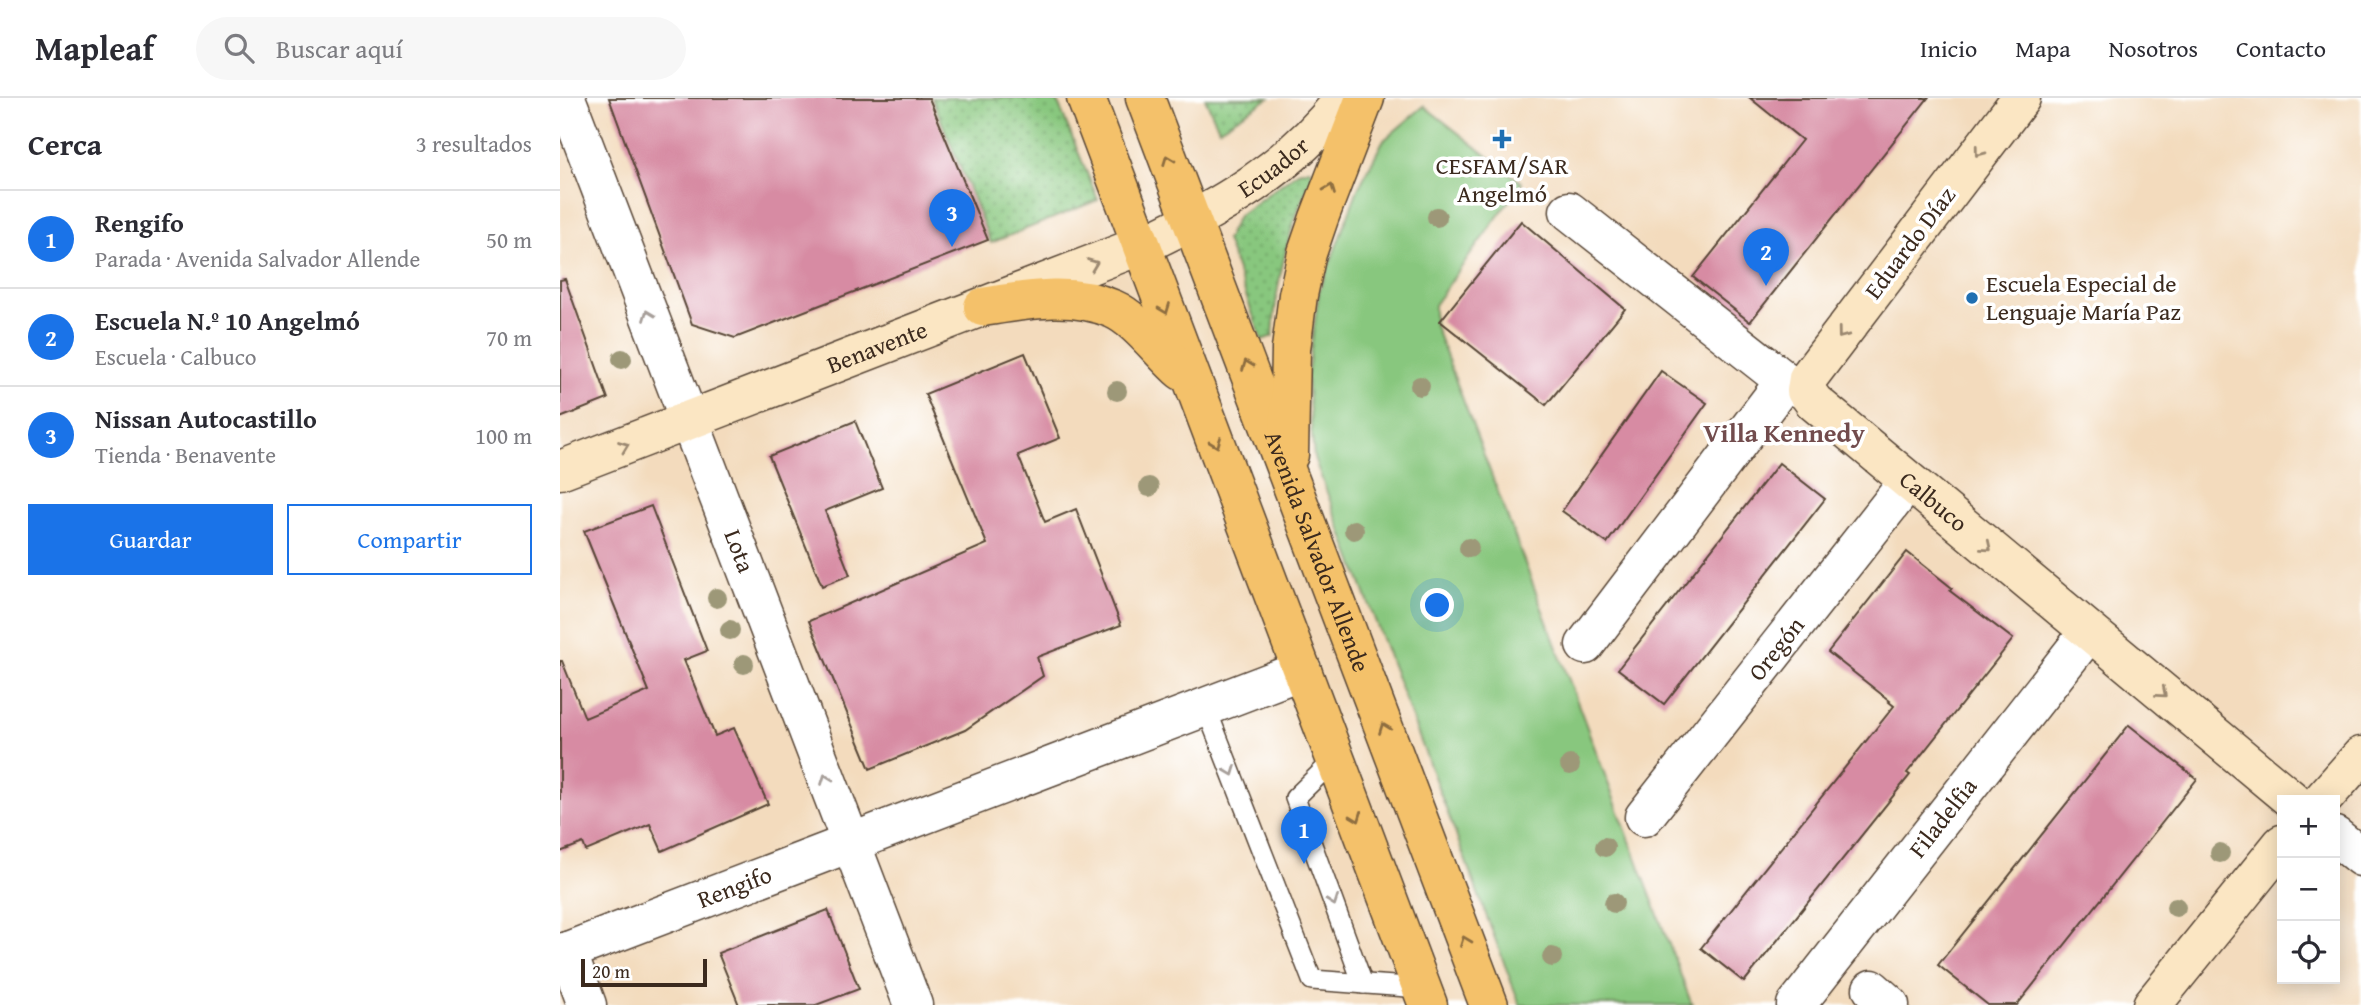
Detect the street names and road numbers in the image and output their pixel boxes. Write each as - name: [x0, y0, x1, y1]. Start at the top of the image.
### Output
- street label: Ecuador: [1231, 128, 1317, 206]
- street label: Eduardo Díaz: [1856, 179, 1963, 306]
- street label: Benavente: [822, 312, 932, 382]
- street label: Avenida Salvador Allende: [1256, 426, 1379, 677]
- street label: Calbuco: [1892, 462, 1975, 540]
- street label: Lota: [716, 524, 764, 578]
- street label: Oregón: [1740, 609, 1813, 688]
- street label: Filadelfia: [1900, 770, 1986, 865]
- street label: Rengifo: [692, 857, 777, 917]

